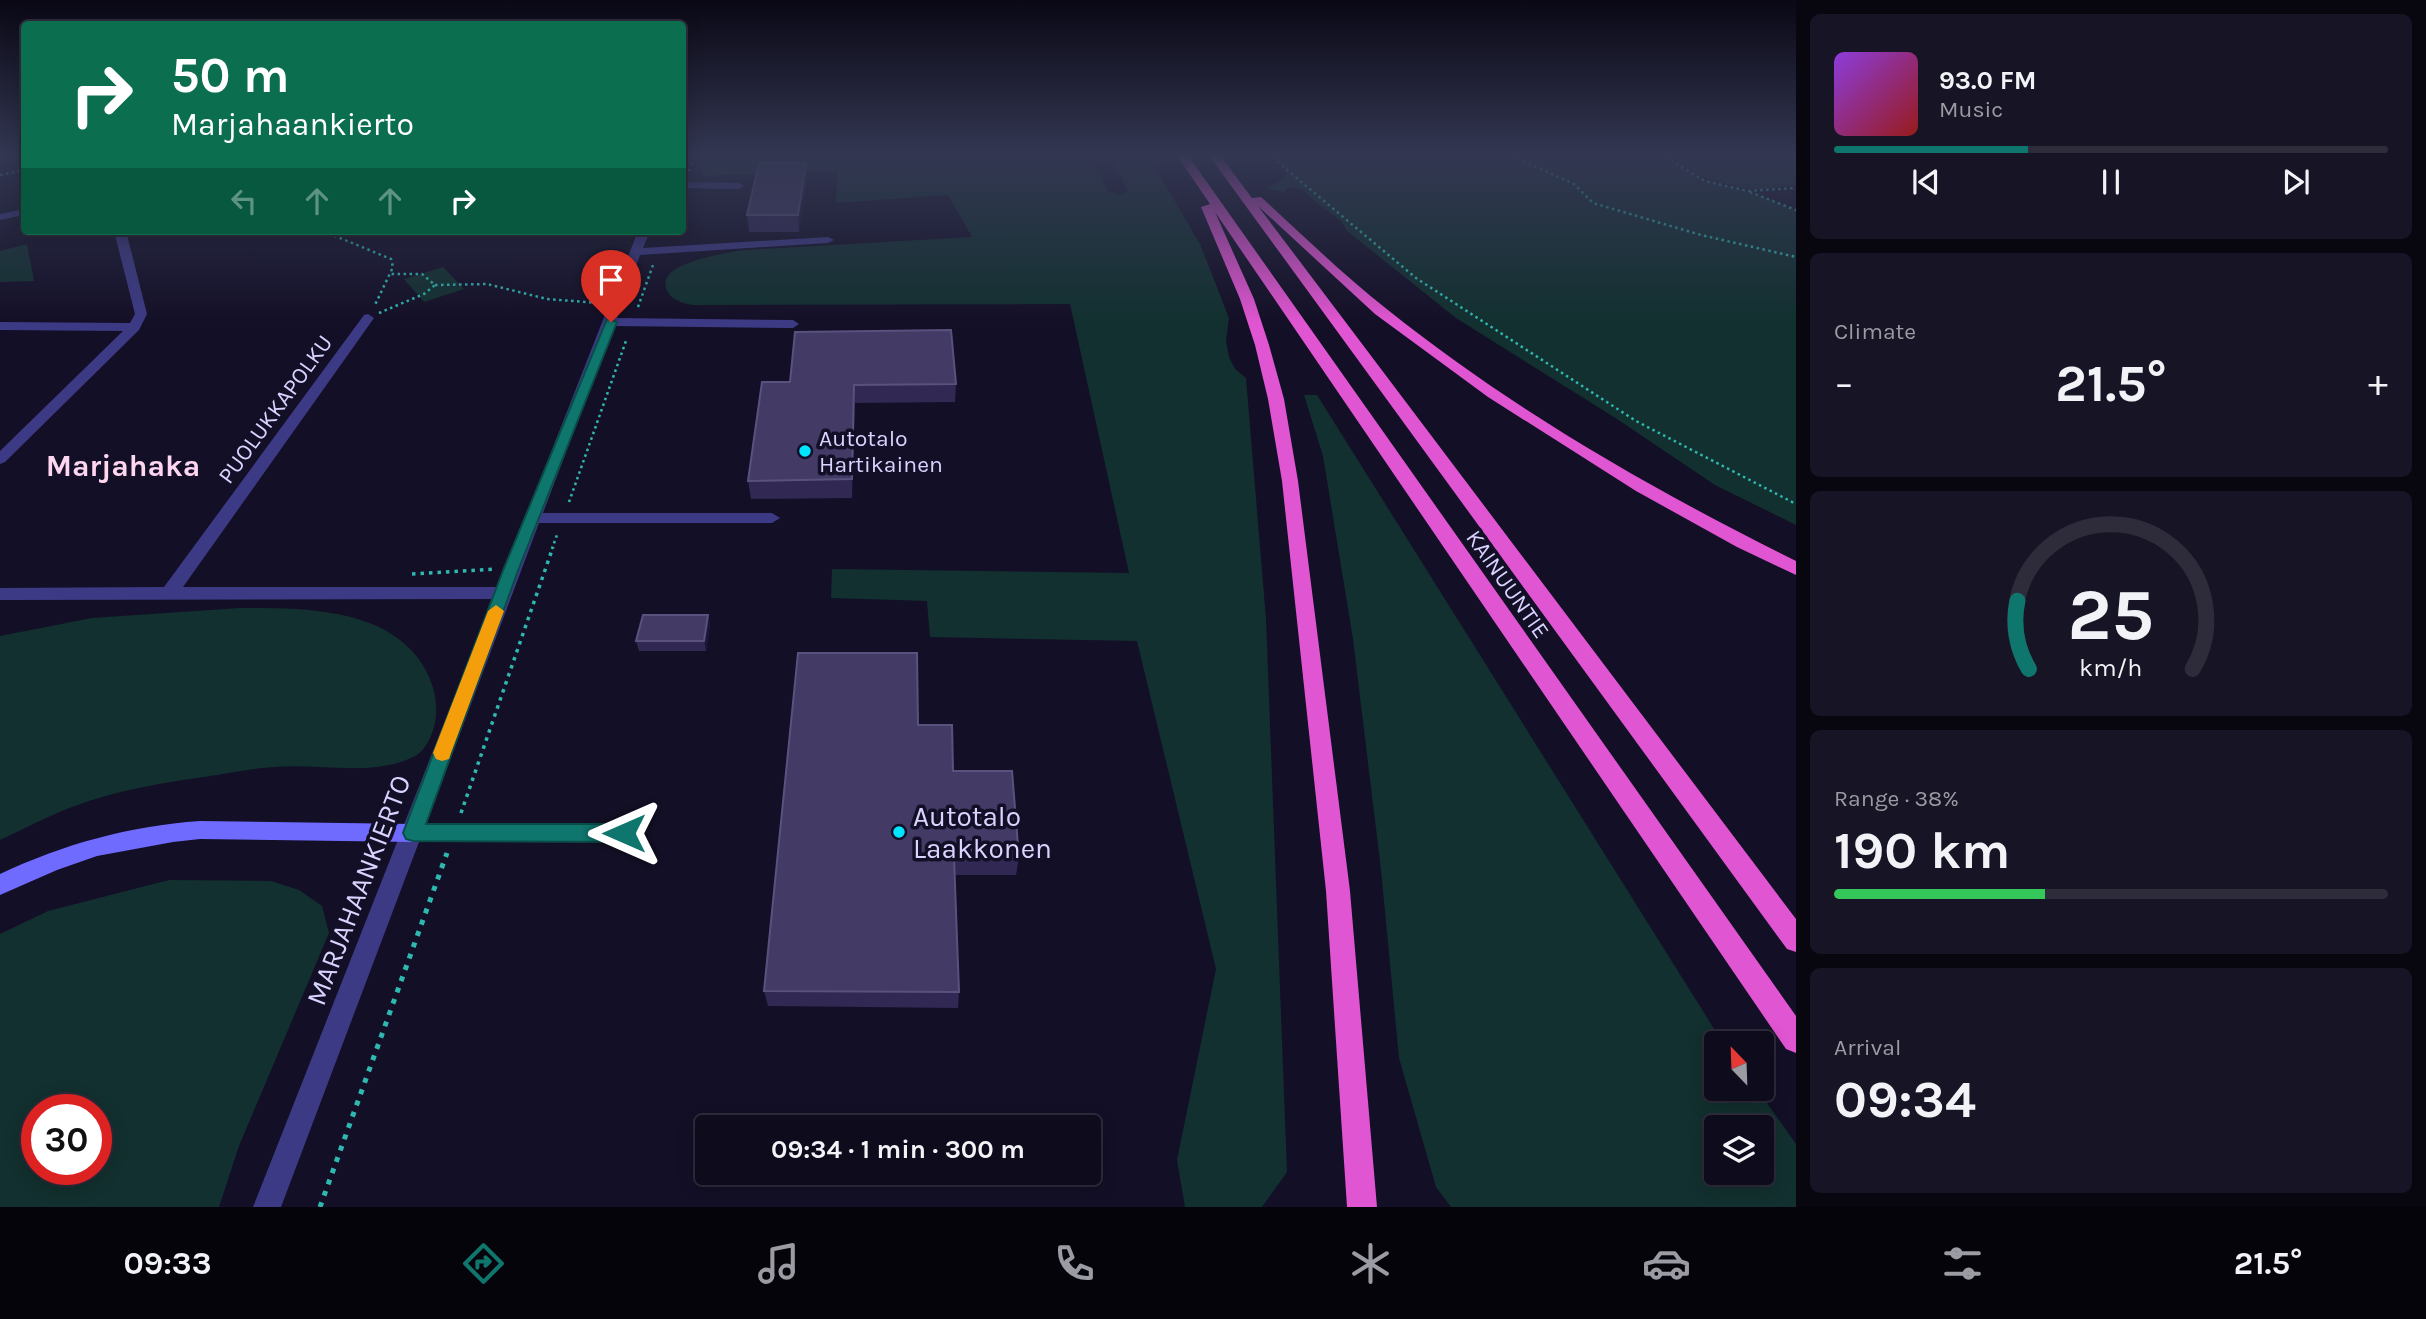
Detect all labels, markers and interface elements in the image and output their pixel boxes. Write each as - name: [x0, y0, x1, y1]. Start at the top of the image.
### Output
- text: 50 m: [171, 47, 289, 104]
- icon: right: [56, 49, 147, 140]
- text: 93.0 FM: [1939, 65, 2037, 96]
- text: Music: [1939, 96, 2003, 123]
- text: Marjahaankierto: [171, 106, 414, 143]
- icon: previous: [1907, 163, 1945, 201]
- icon: pause: [2092, 163, 2130, 201]
- icon: next: [2277, 163, 2315, 201]
- icon: left: [225, 182, 263, 220]
- icon: ahead: [298, 182, 336, 220]
- icon: ahead: [371, 182, 409, 220]
- icon: right: [444, 182, 482, 220]
- pin: [581, 250, 641, 322]
- icon: arrive: [592, 261, 630, 299]
- text: Climate: [1834, 318, 1916, 345]
- street label: PUOLUKKAPOLKU: [213, 330, 338, 489]
- text: 21.5°: [2055, 353, 2167, 414]
- text: −: [1834, 361, 1854, 406]
- text: +: [2368, 361, 2388, 406]
- place label: Autotalo Hartikainen: [819, 425, 943, 478]
- marker: Autotalo Hartikainen: [797, 443, 813, 459]
- district label: Marjahaka: [46, 448, 200, 484]
- street label: KAINUUNTIE: [1460, 525, 1555, 644]
- text: 25: [2068, 573, 2154, 658]
- text: km/h: [2079, 653, 2143, 682]
- street label: MARJAHAANKIERTO: [299, 770, 418, 1010]
- text: Range · 38%: [1834, 785, 1959, 812]
- position arrow: [587, 796, 661, 870]
- place label: Autotalo Laakkonen: [913, 800, 1052, 865]
- text: 190 km: [1834, 820, 2010, 881]
- marker: Autotalo Laakkonen: [891, 824, 907, 840]
- north arrow: [1704, 1031, 1774, 1101]
- map controls: [1704, 1031, 1774, 1185]
- text: Arrival: [1834, 1034, 1901, 1061]
- text: 09:34: [1834, 1069, 1976, 1130]
- speed limit sign: 30: [21, 1094, 112, 1185]
- button: layers: [1704, 1115, 1774, 1185]
- text: 09:34 · 1 min · 300 m: [771, 1134, 1025, 1165]
- icon: directions: [459, 1239, 508, 1288]
- icon: music: [754, 1239, 803, 1288]
- icon: phone: [1050, 1239, 1099, 1288]
- icon: climate: [1346, 1239, 1395, 1288]
- icon: car: [1642, 1239, 1691, 1288]
- icon: filters: [1938, 1239, 1987, 1288]
- text: 09:33: [123, 1245, 212, 1282]
- text: 21.5°: [2234, 1245, 2302, 1282]

